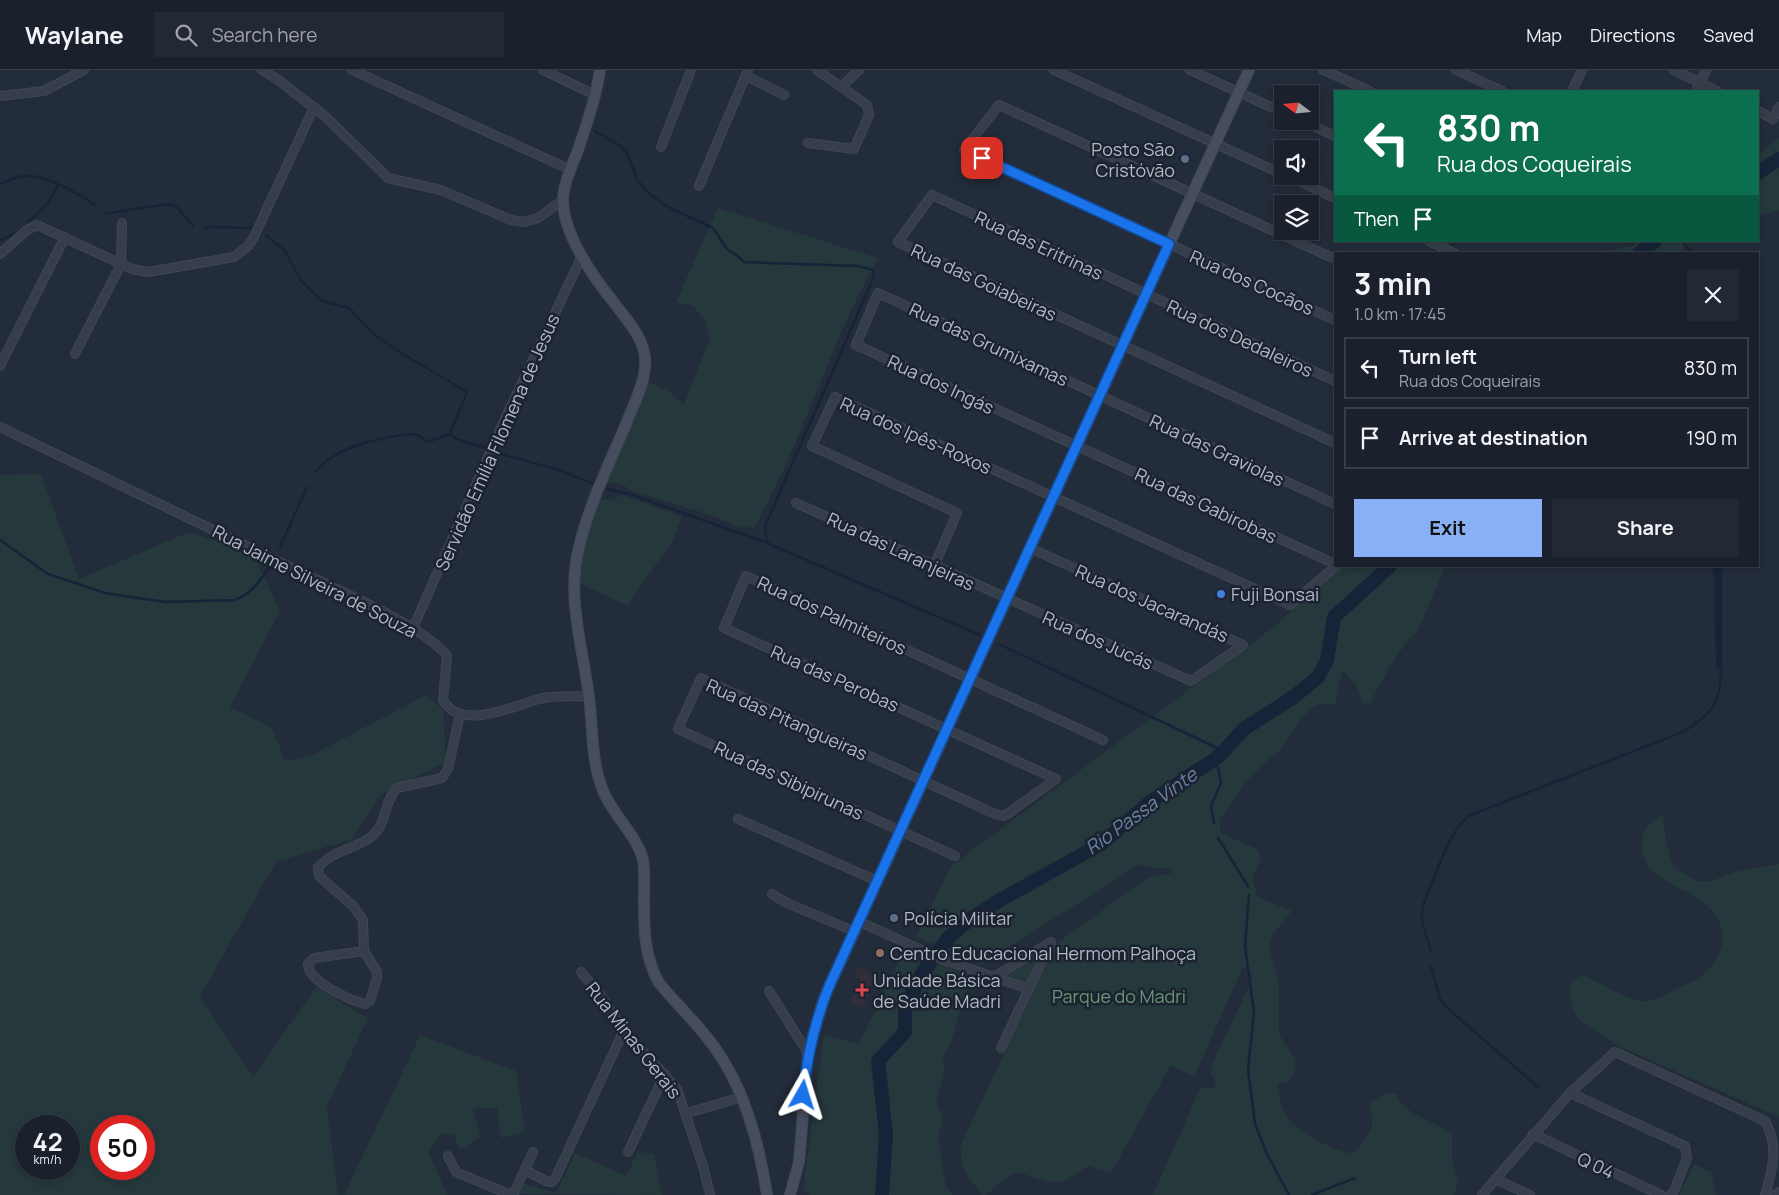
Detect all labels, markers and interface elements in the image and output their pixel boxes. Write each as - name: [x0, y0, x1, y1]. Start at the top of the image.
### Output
- search box: [154, 12, 504, 57]
- text: Waylane: [25, 18, 124, 51]
- icon: search: [172, 21, 200, 49]
- text: Search here: [212, 22, 317, 48]
- text: Map: [1526, 23, 1562, 47]
- text: Directions: [1590, 23, 1675, 47]
- text: Saved: [1703, 23, 1754, 47]
- north arrow: [1274, 85, 1319, 130]
- map controls: [1274, 85, 1319, 240]
- text: 830 m: [1437, 104, 1540, 152]
- icon: left: [1354, 110, 1419, 175]
- pin: [961, 137, 1003, 179]
- place label: Posto São Cristóvão: [1091, 137, 1175, 182]
- button: sound: [1274, 140, 1319, 185]
- icon: arrive: [968, 144, 996, 172]
- text: Rua dos Coqueirais: [1437, 149, 1632, 179]
- marker: Posto São Cristóvão: [1179, 153, 1191, 165]
- button: layers: [1274, 195, 1319, 240]
- street label: Rua das Eritrinas: [971, 205, 1107, 285]
- icon: arrive: [1409, 205, 1437, 233]
- text: Then: [1354, 206, 1399, 232]
- street label: Rua das Goiabeiras: [907, 238, 1061, 326]
- street label: Rua dos Cocãos: [1186, 244, 1318, 320]
- text: 3 min: [1354, 263, 1432, 304]
- button: close: [1687, 269, 1739, 321]
- street label: Rua dos Dedaleiros: [1163, 294, 1317, 382]
- street label: Rua das Grumixamas: [906, 297, 1072, 391]
- text: 1.0 km · 17:45: [1354, 303, 1446, 325]
- street label: Servidão Emília Filomena de Jesus: [429, 310, 565, 574]
- text: Turn left: [1399, 344, 1477, 370]
- street label: Rua dos Ingás: [884, 349, 998, 419]
- icon: left: [1356, 354, 1384, 382]
- text: 830 m: [1684, 355, 1737, 381]
- text: Rua dos Coqueirais: [1399, 370, 1541, 392]
- street label: Rua dos Ipês-Roxos: [837, 391, 995, 479]
- street label: Rua das Graviolas: [1146, 408, 1288, 492]
- icon: arrive: [1356, 424, 1384, 452]
- text: Arrive at destination: [1399, 425, 1588, 451]
- text: 190 m: [1686, 425, 1737, 451]
- street label: Rua das Gabirobas: [1131, 462, 1281, 548]
- button: Exit: [1354, 499, 1542, 557]
- button: Share: [1552, 499, 1739, 557]
- street label: Rua das Laranjeiras: [823, 506, 979, 596]
- street label: Rua Jaime Silveira de Souza: [209, 519, 421, 643]
- street label: Rua dos Jacarandás: [1072, 558, 1232, 648]
- street label: Rua dos Palmiteiros: [754, 570, 910, 660]
- place label: Fuji Bonsai: [1231, 582, 1319, 606]
- marker: Fuji Bonsai: [1215, 588, 1227, 600]
- street label: Rua dos Jucás: [1039, 605, 1157, 675]
- street label: Rua das Perobas: [767, 639, 903, 717]
- street label: Rua das Pitangueiras: [703, 673, 871, 765]
- street label: Rua das Sibipirunas: [711, 735, 867, 825]
- water label: Rio Passa Vinte: [1080, 760, 1204, 860]
- place label: Polícia Militar: [904, 906, 1013, 930]
- marker: Polícia Militar: [888, 912, 900, 924]
- place label: Centro Educacional Hermom Palhoça: [890, 941, 1196, 965]
- marker: Centro Educacional Hermom Palhoça: [874, 947, 886, 959]
- place label: Unidade Básica de Saúde Madri: [873, 968, 1001, 1013]
- street label: Rua Minas Gerais: [581, 977, 687, 1103]
- marker: Unidade Básica de Saúde Madri: [855, 983, 869, 997]
- park label: Parque do Madri: [1052, 984, 1186, 1008]
- position arrow: [776, 1068, 828, 1120]
- speed limit sign: 50: [90, 1115, 155, 1180]
- text: 42: [32, 1124, 63, 1159]
- street label: Q 04: [1574, 1146, 1618, 1184]
- text: km/h: [34, 1151, 61, 1168]

